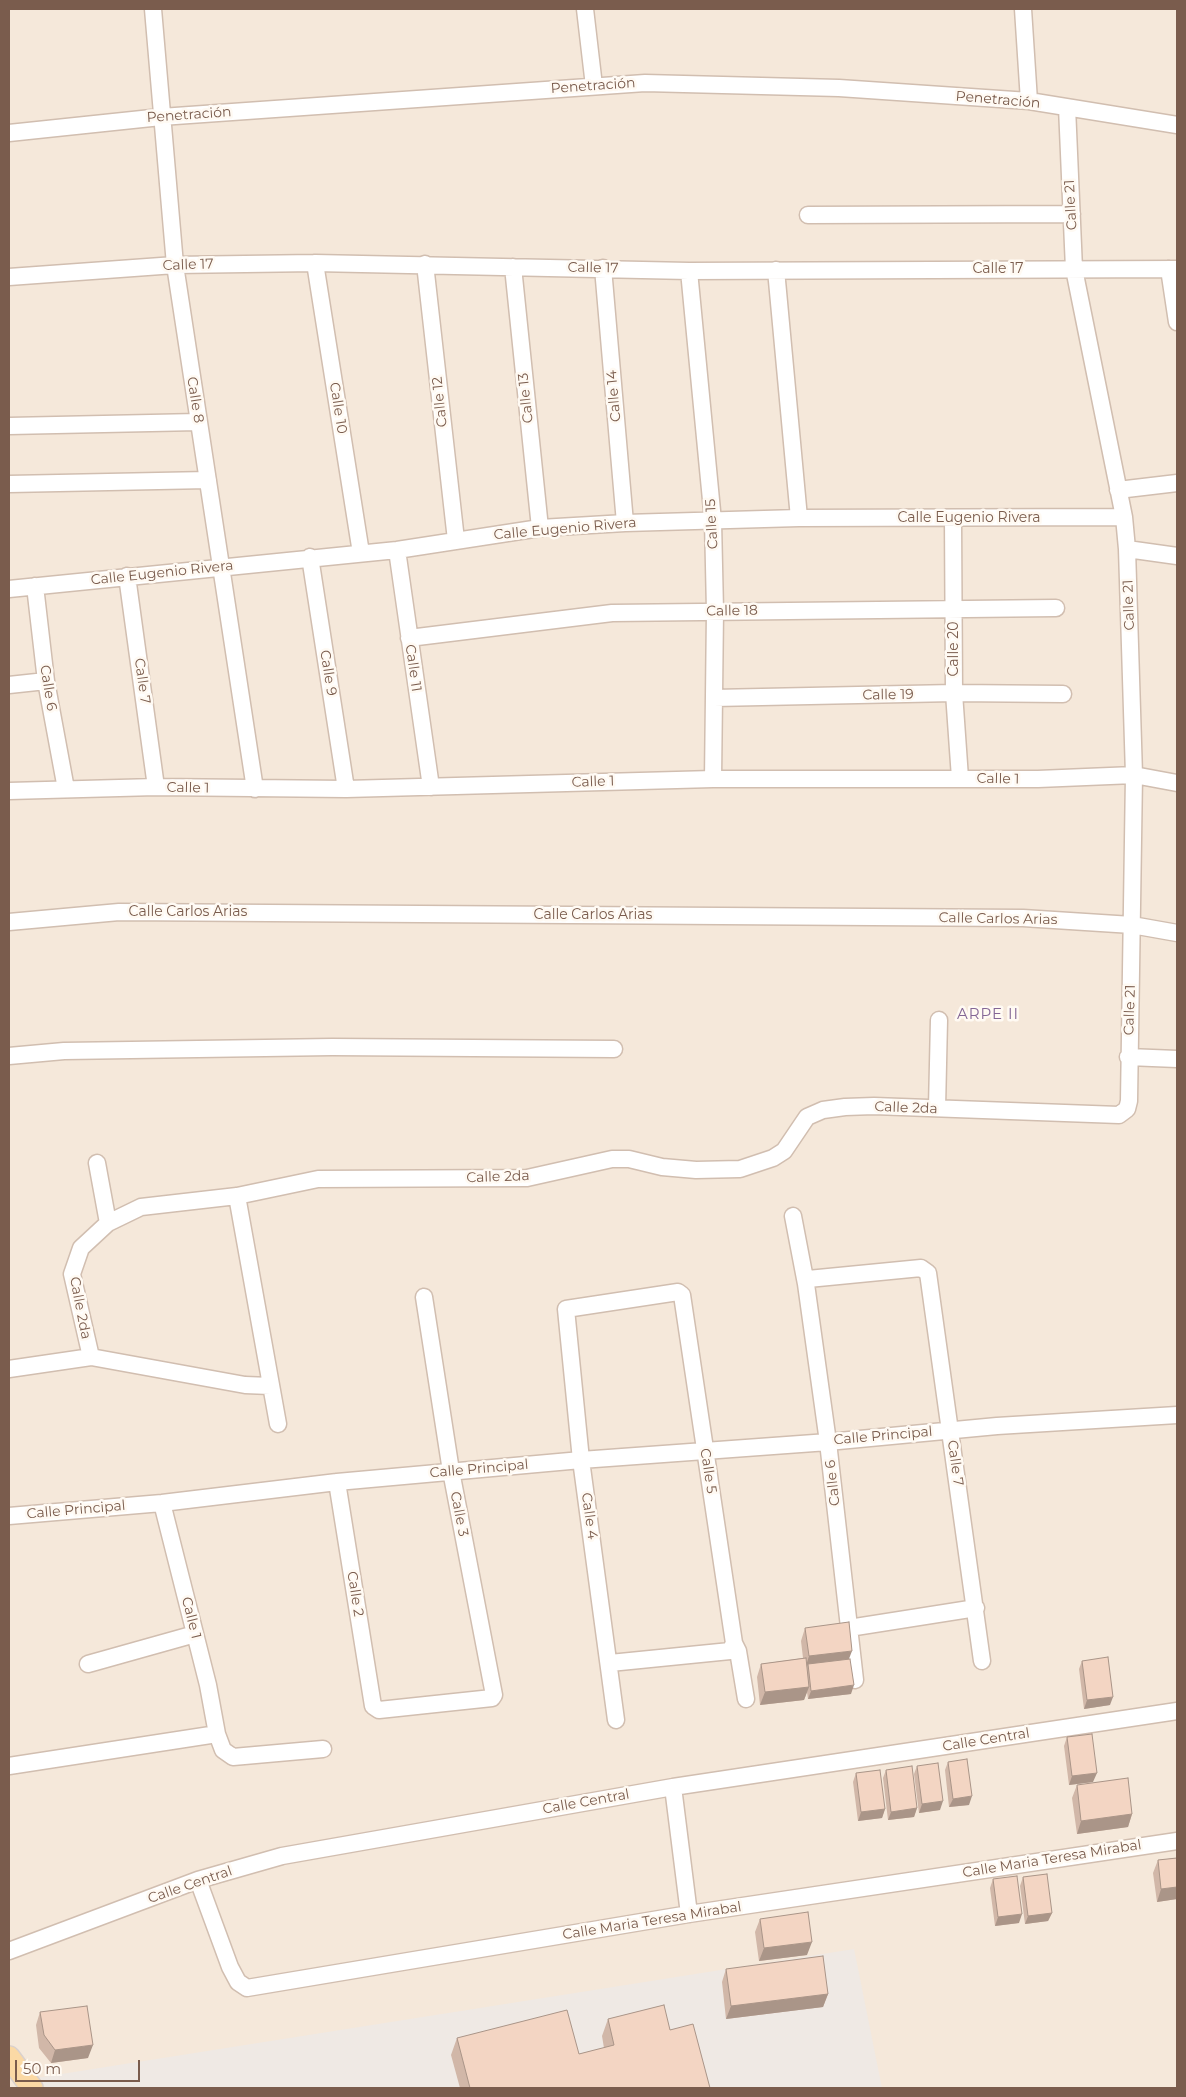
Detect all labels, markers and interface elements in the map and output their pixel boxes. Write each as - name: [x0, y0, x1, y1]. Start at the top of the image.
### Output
- street label: Penetración: [550, 75, 636, 97]
- street label: Penetración: [955, 88, 1041, 112]
- street label: Penetración: [146, 104, 232, 126]
- street label: Calle 21: [1061, 179, 1081, 231]
- street label: Calle 17: [162, 256, 214, 274]
- street label: Calle 17: [567, 259, 619, 277]
- street label: Calle 17: [972, 261, 1024, 277]
- street label: Calle 14: [603, 369, 625, 423]
- street label: Calle 13: [515, 372, 537, 424]
- street label: Calle 8: [183, 376, 207, 424]
- street label: Calle 12: [429, 376, 451, 428]
- street label: Calle 10: [326, 381, 350, 435]
- street label: Calle 15: [702, 498, 722, 550]
- street label: Calle Eugenio Rivera: [897, 510, 1041, 526]
- street label: Calle Eugenio Rivera: [493, 514, 637, 544]
- street label: Calle Eugenio Rivera: [90, 557, 234, 589]
- street label: Calle 21: [1120, 579, 1138, 631]
- street label: Calle 18: [706, 602, 758, 620]
- street label: Calle 20: [946, 622, 962, 676]
- street label: Calle 11: [401, 643, 425, 693]
- street label: Calle 9: [316, 649, 340, 697]
- street label: Calle 7: [130, 657, 154, 705]
- street label: Calle 6: [36, 664, 60, 712]
- street label: Calle 19: [862, 686, 914, 704]
- street label: Calle 1: [976, 770, 1020, 788]
- street label: Calle 1: [571, 773, 615, 791]
- street label: Calle 1: [166, 779, 210, 797]
- street label: Calle Carlos Arias: [129, 904, 247, 920]
- street label: Calle Carlos Arias: [534, 907, 652, 923]
- street label: Calle Carlos Arias: [938, 910, 1058, 928]
- street label: Calle 21: [1121, 984, 1139, 1036]
- district label: ARPE II: [956, 1006, 1020, 1024]
- street label: Calle 2da: [874, 1099, 938, 1117]
- street label: Calle 2da: [466, 1168, 530, 1186]
- street label: Calle 2da: [66, 1275, 94, 1341]
- street label: Calle Principal: [833, 1423, 933, 1449]
- street label: Calle 7: [943, 1439, 967, 1487]
- street label: Calle 5: [696, 1447, 720, 1495]
- street label: Calle Principal: [429, 1456, 529, 1482]
- street label: Calle 6: [822, 1459, 844, 1507]
- street label: Calle 3: [446, 1490, 472, 1538]
- street label: Calle 4: [577, 1492, 601, 1540]
- street label: Calle Principal: [26, 1497, 126, 1523]
- street label: Calle 2: [343, 1570, 367, 1618]
- street label: Calle 1: [178, 1595, 204, 1641]
- street label: Calle Central: [941, 1725, 1031, 1755]
- street label: Calle Central: [541, 1786, 631, 1818]
- street label: Calle Maria Teresa Mirabal: [961, 1837, 1143, 1881]
- street label: Calle Central: [146, 1863, 234, 1907]
- street label: Calle Maria Teresa Mirabal: [561, 1899, 743, 1943]
- scale bar: [18, 2050, 142, 2082]
- text: 50 m: [23, 2059, 61, 2078]

